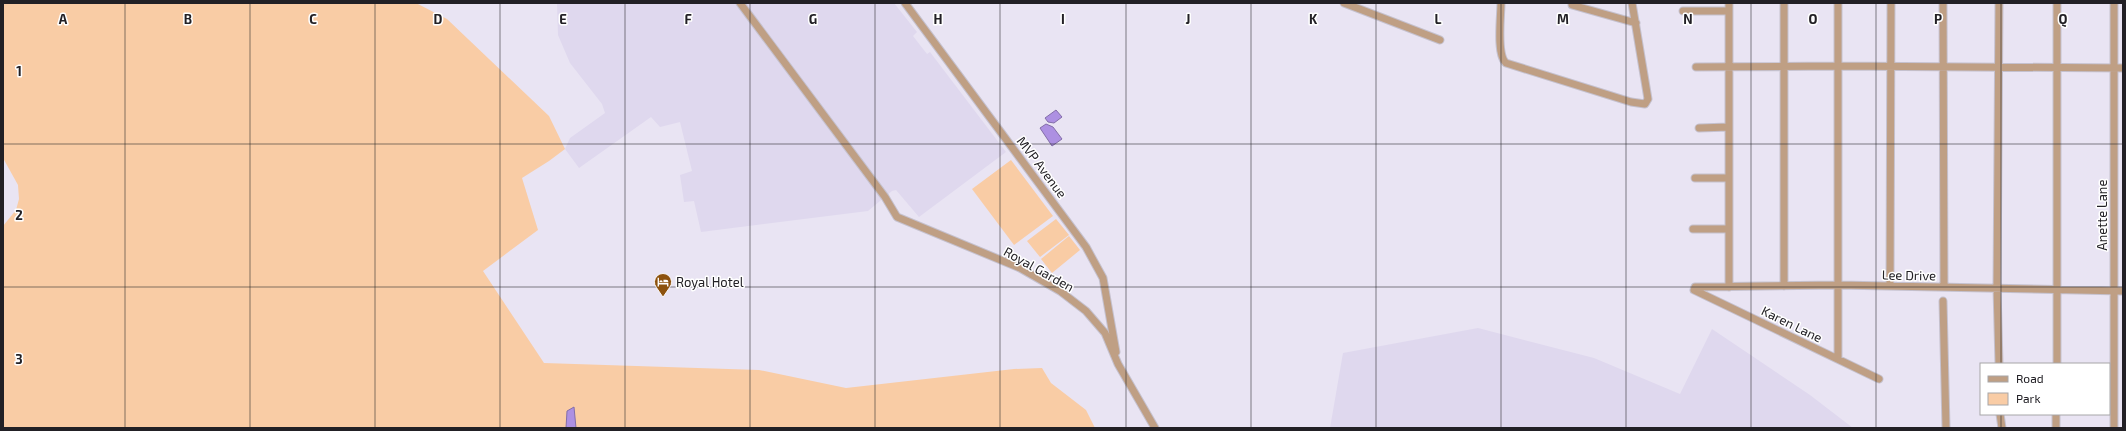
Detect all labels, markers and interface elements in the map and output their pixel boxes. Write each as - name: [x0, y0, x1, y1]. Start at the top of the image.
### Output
- text: A: [59, 11, 68, 27]
- text: B: [184, 11, 192, 27]
- text: C: [309, 11, 317, 27]
- text: D: [434, 11, 443, 27]
- text: E: [559, 11, 567, 27]
- text: F: [684, 11, 692, 27]
- text: G: [809, 11, 817, 27]
- text: H: [934, 11, 943, 27]
- text: I: [1061, 11, 1065, 27]
- text: J: [1186, 11, 1190, 27]
- text: K: [1309, 11, 1318, 27]
- text: L: [1435, 11, 1442, 27]
- text: M: [1557, 11, 1569, 27]
- text: N: [1683, 11, 1693, 27]
- text: O: [1809, 11, 1818, 27]
- text: P: [1934, 11, 1942, 27]
- text: Q: [2059, 11, 2068, 28]
- text: 1: [16, 63, 22, 79]
- street label: MVP Avenue: [1014, 133, 1070, 201]
- street label: Anette Lane: [2094, 180, 2110, 250]
- text: 2: [15, 207, 23, 223]
- street label: Royal Garden: [1001, 243, 1077, 295]
- street label: Lee Drive: [1882, 267, 1936, 283]
- hotel icon: Royal Hotel: [653, 272, 673, 297]
- place label: Royal Hotel: [676, 274, 744, 290]
- street label: Karen Lane: [1759, 302, 1825, 346]
- text: 3: [15, 351, 23, 367]
- legend: [1980, 363, 2110, 415]
- text: Road: [2016, 371, 2044, 385]
- text: Park: [2016, 391, 2041, 405]

